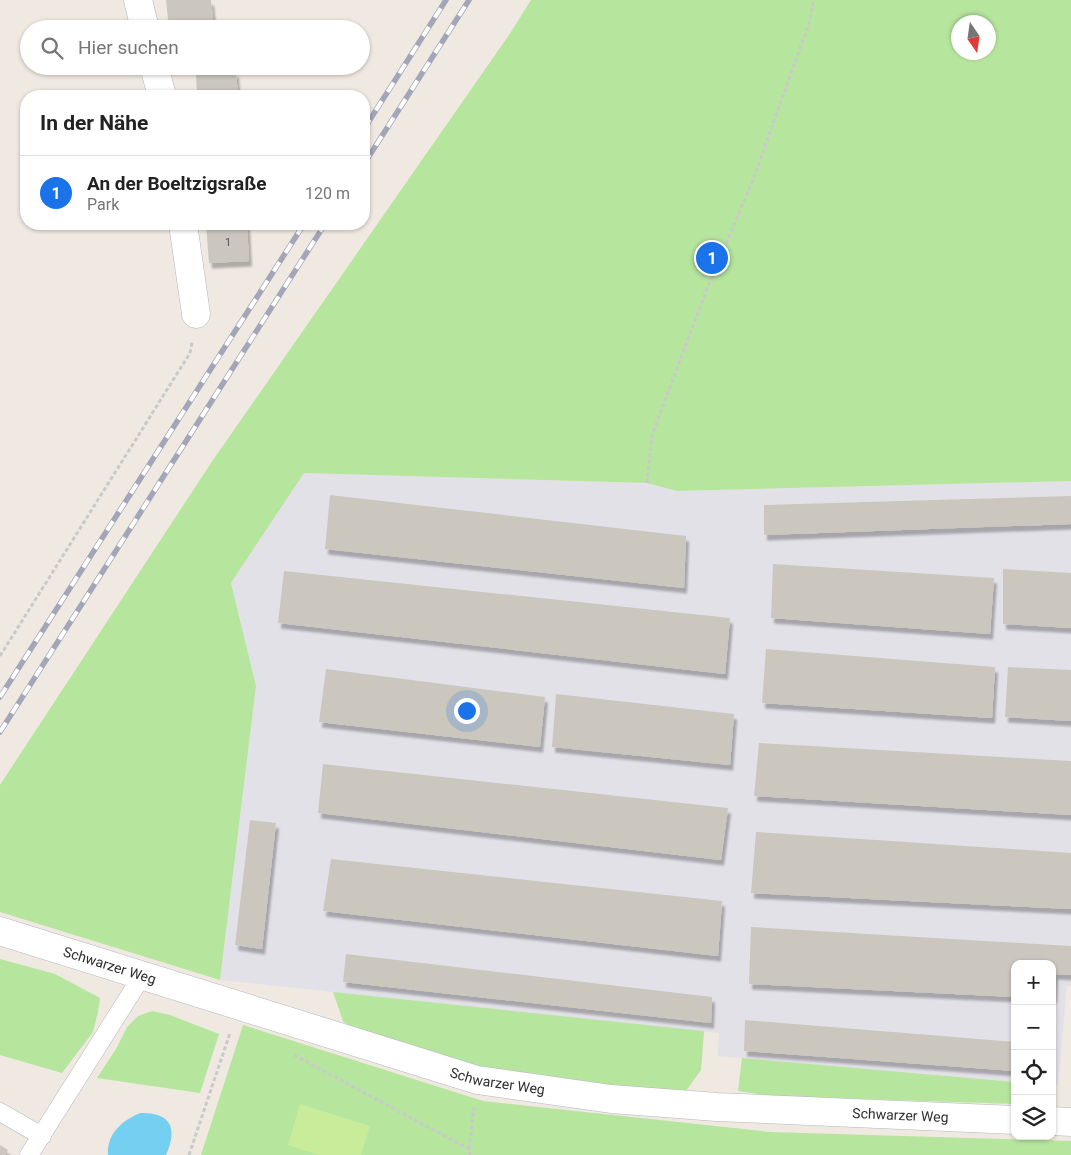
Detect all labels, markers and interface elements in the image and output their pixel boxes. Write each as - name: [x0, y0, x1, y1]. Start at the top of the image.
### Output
- north arrow: [951, 15, 996, 60]
- search box: [20, 20, 370, 75]
- icon: search: [38, 34, 66, 62]
- text: Hier suchen: [78, 36, 179, 59]
- text: In der Nähe: [40, 111, 148, 135]
- text: An der Boeltzigsraße: [87, 172, 266, 195]
- text: 1: [51, 184, 61, 203]
- text: 120 m: [305, 184, 350, 203]
- text: Park: [87, 195, 119, 214]
- house number: 1: [225, 236, 231, 249]
- pin: 1: [696, 239, 728, 277]
- your location: [454, 698, 480, 724]
- street label: Schwarzer Weg: [61, 943, 158, 987]
- map controls: [1011, 960, 1056, 1140]
- button: +: [1011, 960, 1056, 1005]
- button: −: [1011, 1005, 1056, 1050]
- button: locate: [1011, 1050, 1056, 1095]
- street label: Schwarzer Weg: [448, 1064, 546, 1098]
- button: layers: [1011, 1095, 1056, 1140]
- street label: Schwarzer Weg: [852, 1105, 949, 1125]

